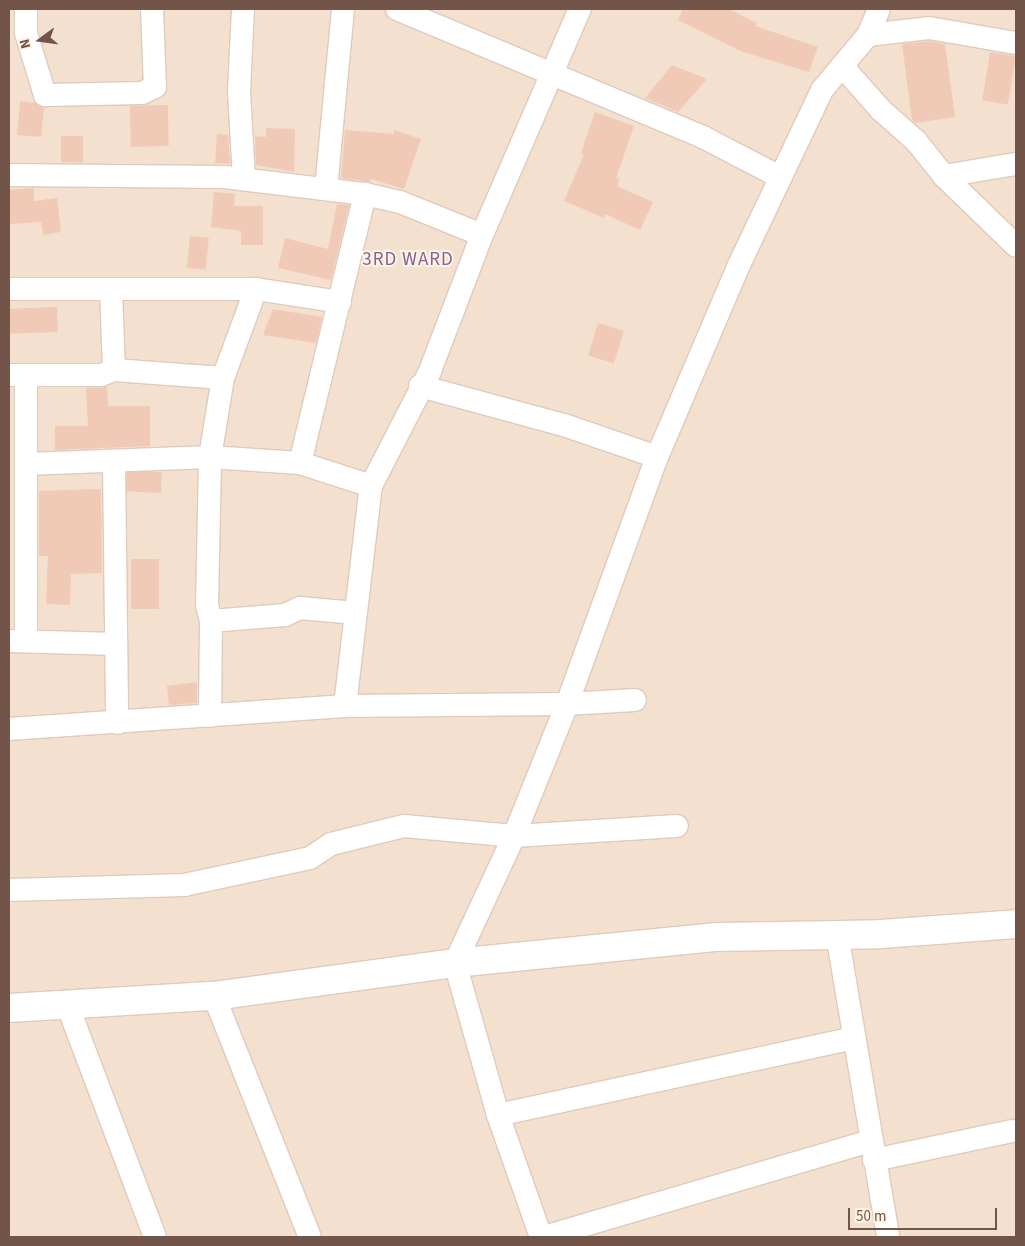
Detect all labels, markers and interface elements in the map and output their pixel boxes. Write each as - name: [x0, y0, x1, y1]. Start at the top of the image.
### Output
- north arrow: [15, 15, 65, 65]
- text: N: [15, 37, 36, 51]
- district label: 3RD WARD: [361, 249, 455, 271]
- scale bar: [850, 1198, 999, 1230]
- text: 50 m: [856, 1206, 886, 1227]

